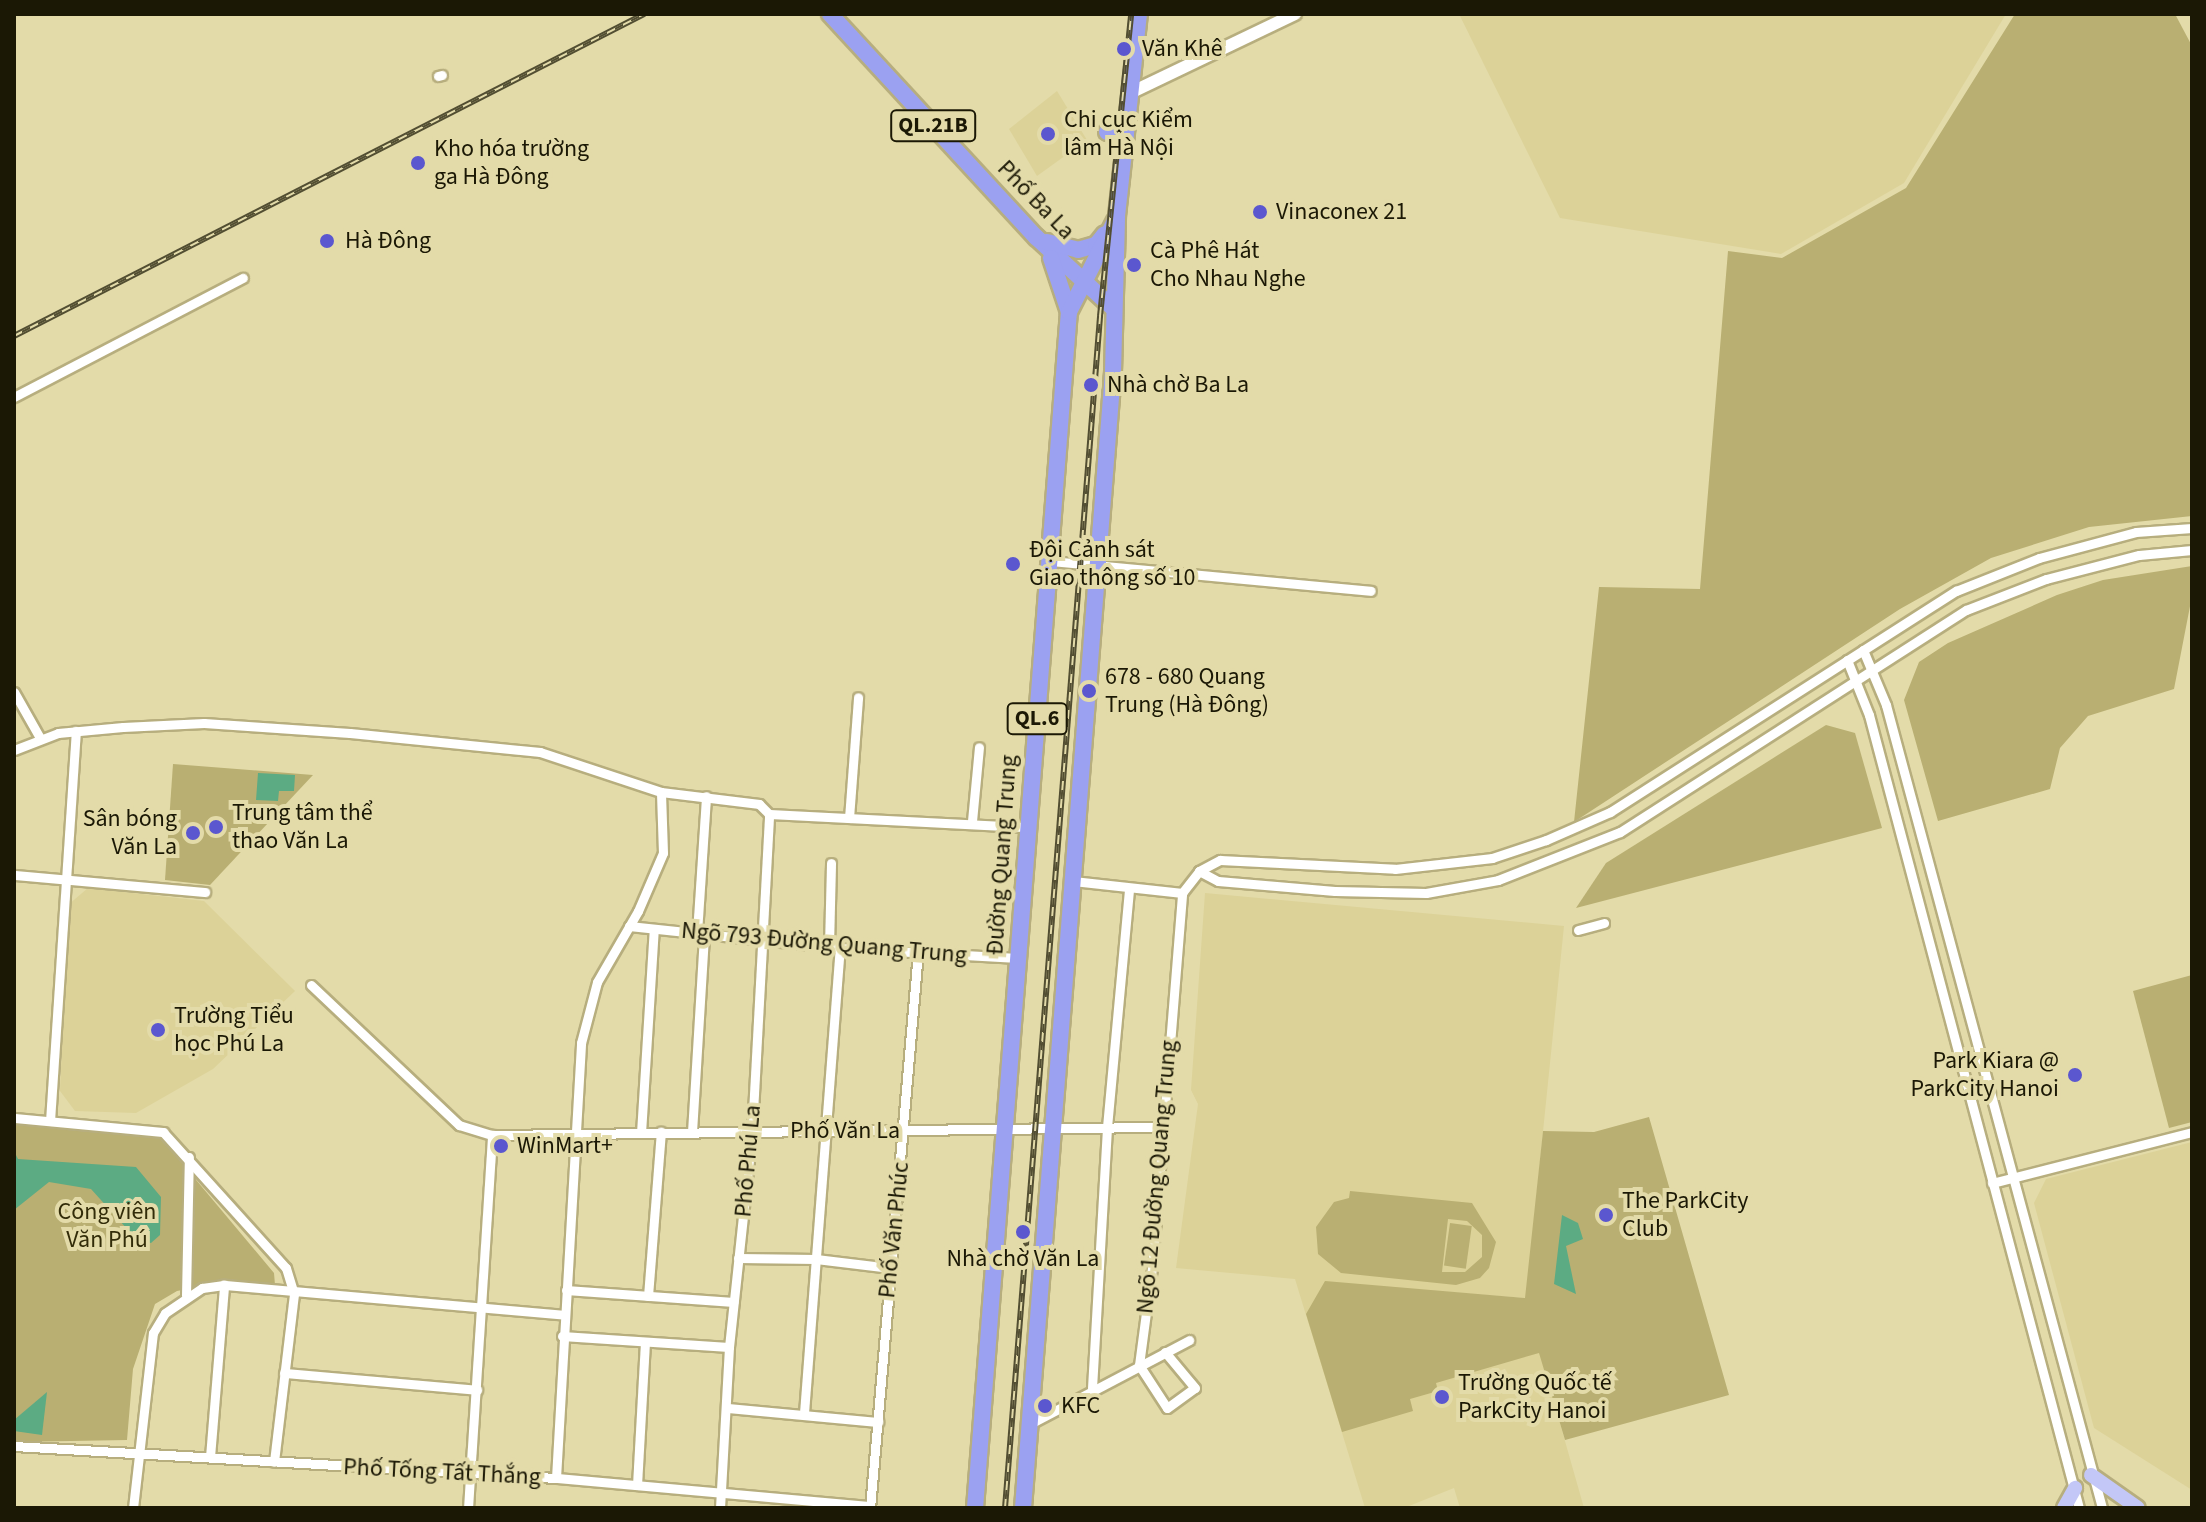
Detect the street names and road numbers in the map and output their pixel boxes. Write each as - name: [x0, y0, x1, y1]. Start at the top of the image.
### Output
- road number: QL.21B: [889, 108, 977, 144]
- street label: Phố Ba La: [991, 154, 1081, 246]
- road number: QL.6: [1005, 701, 1069, 737]
- street label: Đường Quang Trung: [981, 754, 1023, 956]
- street label: Ngõ 793 Đường Quang Trung: [680, 916, 968, 970]
- street label: Ngõ 12 Đường Quang Trung: [1131, 1039, 1183, 1315]
- street label: Phố Phú La: [729, 1104, 767, 1218]
- street label: Phố Văn La: [790, 1117, 900, 1145]
- street label: Phố Văn Phúc: [873, 1160, 915, 1300]
- street label: Phố Tống Tất Thắng: [342, 1452, 542, 1492]

